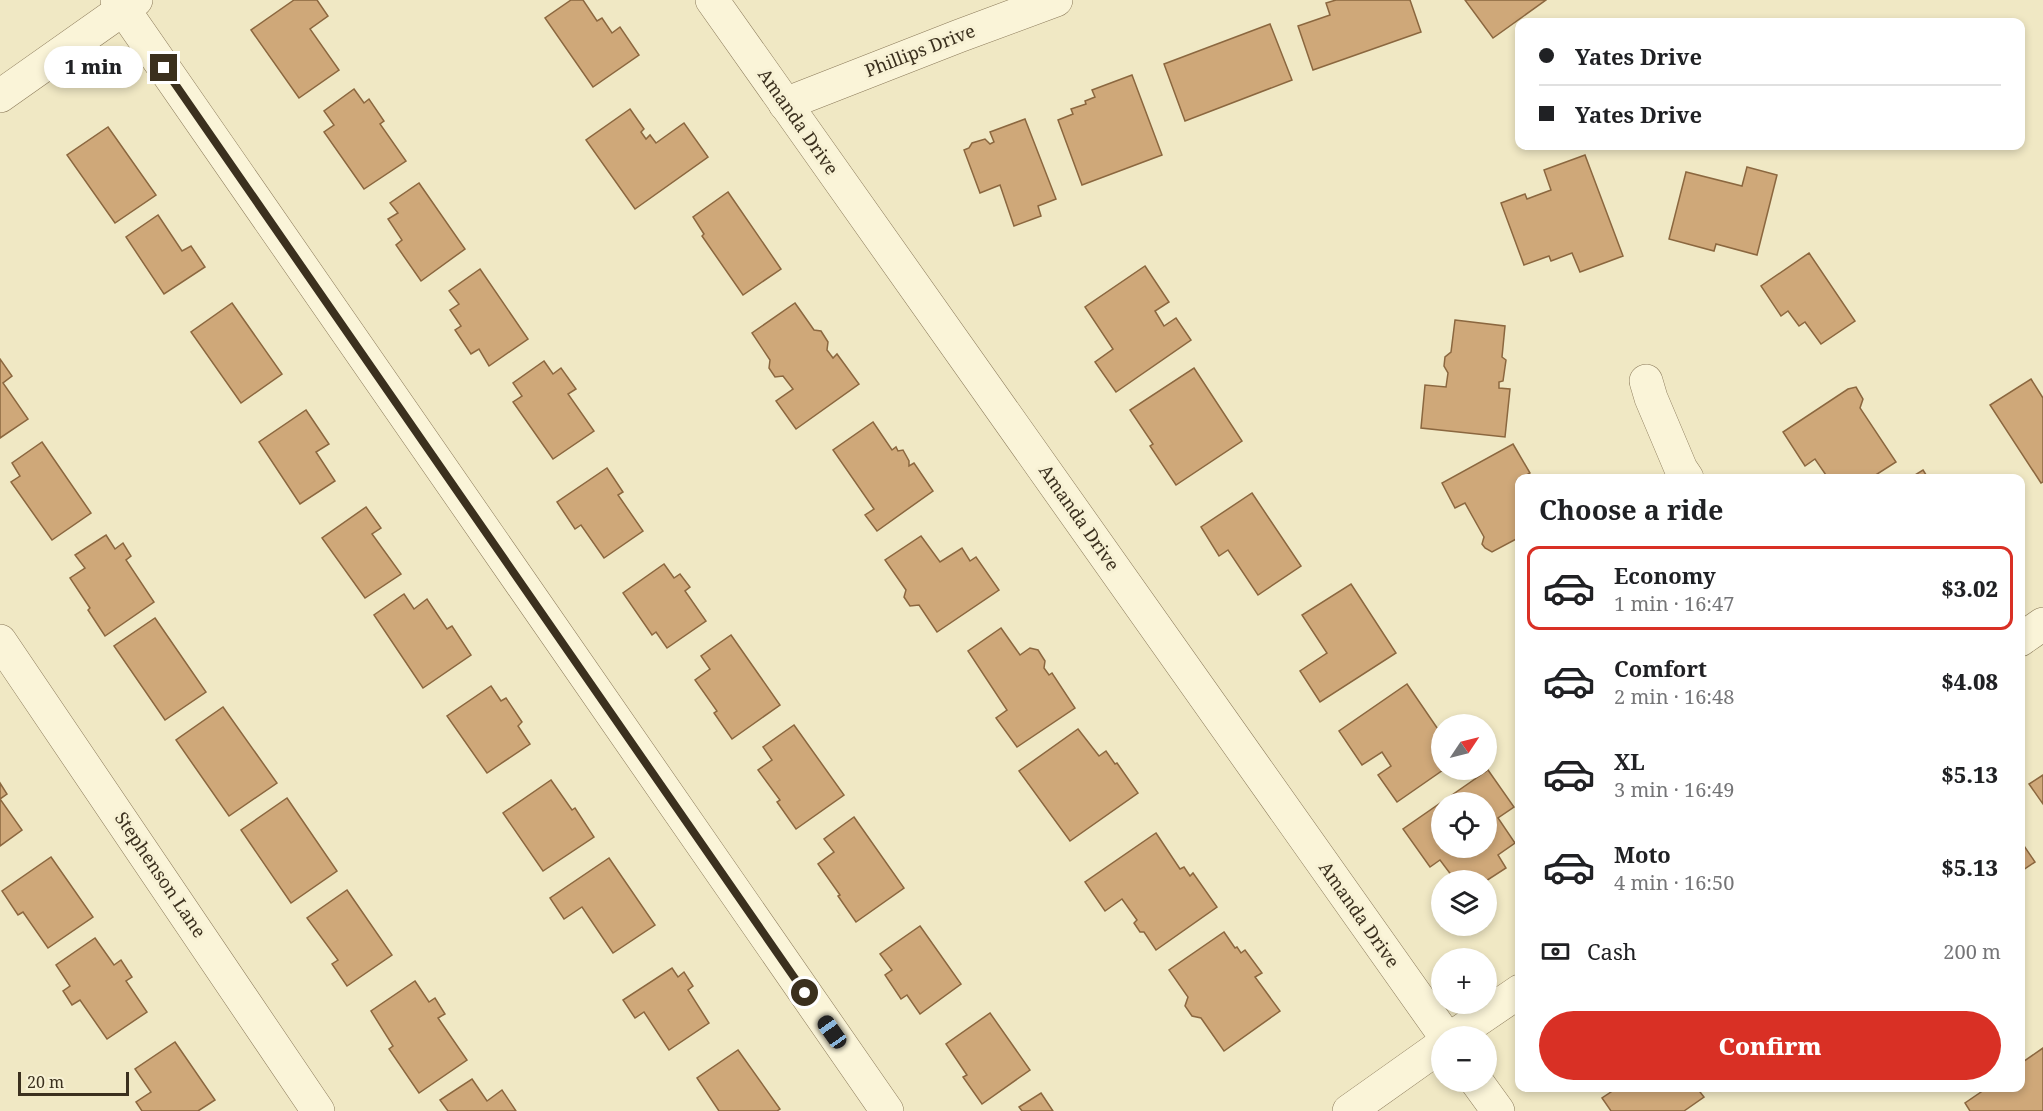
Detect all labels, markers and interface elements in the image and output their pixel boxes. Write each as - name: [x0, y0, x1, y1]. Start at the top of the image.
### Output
- street label: Phillips Drive: [861, 18, 978, 82]
- text: Yates Drive: [1575, 41, 1702, 71]
- callout: 1 min: [44, 47, 143, 89]
- text: 1 min: [65, 53, 122, 80]
- route end: [150, 54, 177, 81]
- street label: Amanda Drive: [753, 63, 844, 179]
- text: Yates Drive: [1575, 99, 1702, 129]
- street label: Amanda Drive: [1034, 459, 1125, 575]
- text: Choose a ride: [1539, 491, 1724, 528]
- text: Economy: [1614, 560, 1716, 590]
- icon: car: [1542, 561, 1596, 615]
- text: $3.02: [1941, 573, 1998, 603]
- text: 1 min · 16:47: [1614, 590, 1734, 617]
- text: Comfort: [1614, 653, 1707, 683]
- icon: car: [1542, 654, 1596, 708]
- text: $4.08: [1941, 666, 1998, 696]
- text: 2 min · 16:48: [1614, 683, 1734, 710]
- north arrow: [1431, 714, 1497, 780]
- map controls: [1431, 714, 1497, 1092]
- text: XL: [1614, 746, 1645, 776]
- icon: car: [1542, 747, 1596, 801]
- text: $5.13: [1941, 759, 1998, 789]
- text: 3 min · 16:49: [1614, 776, 1734, 803]
- button: locate: [1431, 792, 1497, 858]
- street label: Stephenson Lane: [110, 807, 212, 942]
- text: Moto: [1614, 839, 1671, 869]
- icon: car: [1542, 840, 1596, 894]
- text: $5.13: [1941, 852, 1998, 882]
- street label: Amanda Drive: [1314, 856, 1405, 972]
- text: 4 min · 16:50: [1614, 869, 1734, 896]
- button: layers: [1431, 870, 1497, 936]
- icon: cash: [1539, 935, 1572, 968]
- text: Cash: [1587, 936, 1637, 966]
- text: 200 m: [1943, 938, 2001, 965]
- button: +: [1431, 948, 1497, 1014]
- route start: [791, 979, 818, 1006]
- button: Confirm: [1539, 1011, 2001, 1080]
- car: [814, 1012, 850, 1052]
- button: −: [1431, 1026, 1497, 1092]
- scale bar: [18, 1069, 129, 1096]
- text: 20 m: [27, 1071, 64, 1093]

